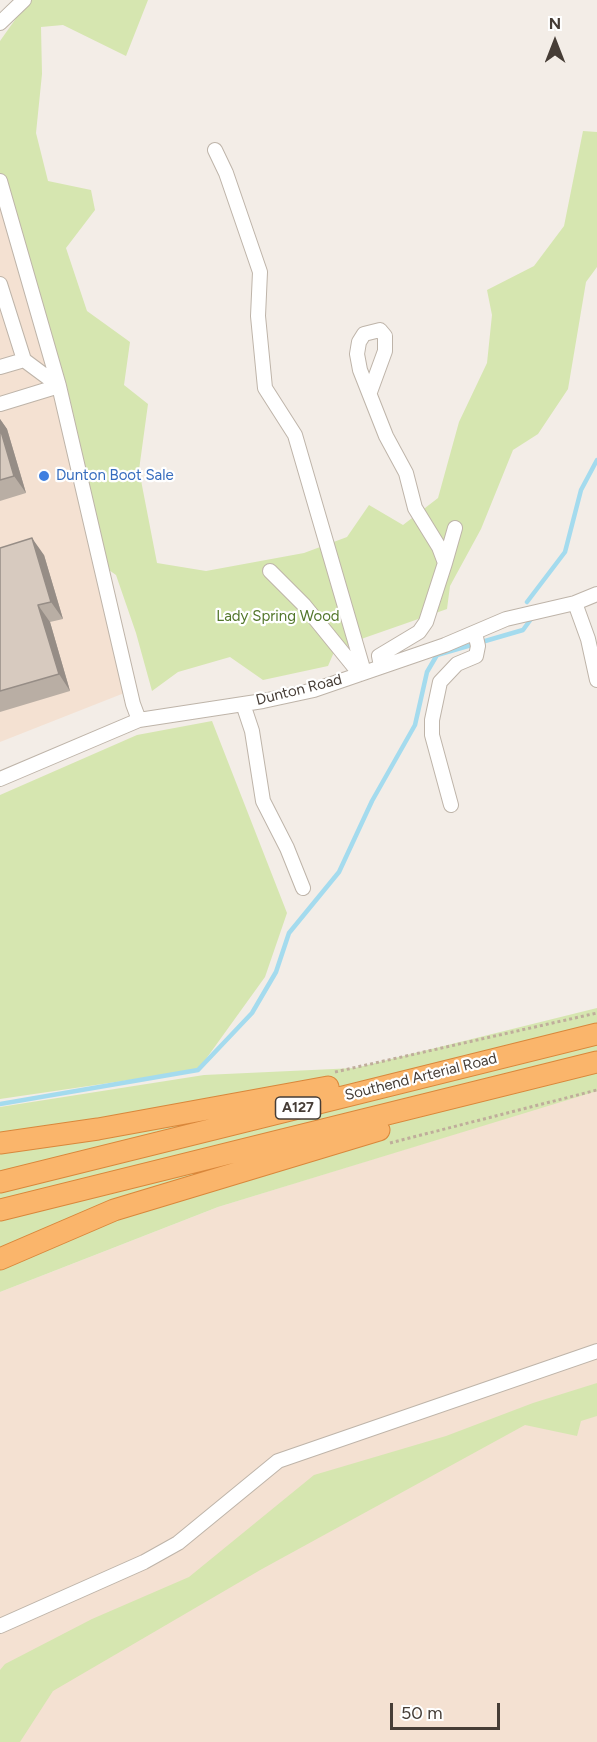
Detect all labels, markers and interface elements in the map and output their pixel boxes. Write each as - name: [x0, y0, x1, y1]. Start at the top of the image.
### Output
- north arrow: [525, 12, 585, 72]
- text: N: [549, 14, 561, 33]
- place label: Dunton Boot Sale: [56, 467, 174, 485]
- marker: Dunton Boot Sale: [37, 469, 51, 483]
- park label: Lady Spring Wood: [216, 608, 340, 626]
- street label: Dunton Road: [254, 671, 344, 709]
- street label: Southend Arterial Road: [343, 1049, 499, 1105]
- road number: A127: [276, 1097, 320, 1119]
- scale bar: [393, 1691, 502, 1729]
- text: 50 m: [401, 1702, 443, 1724]

